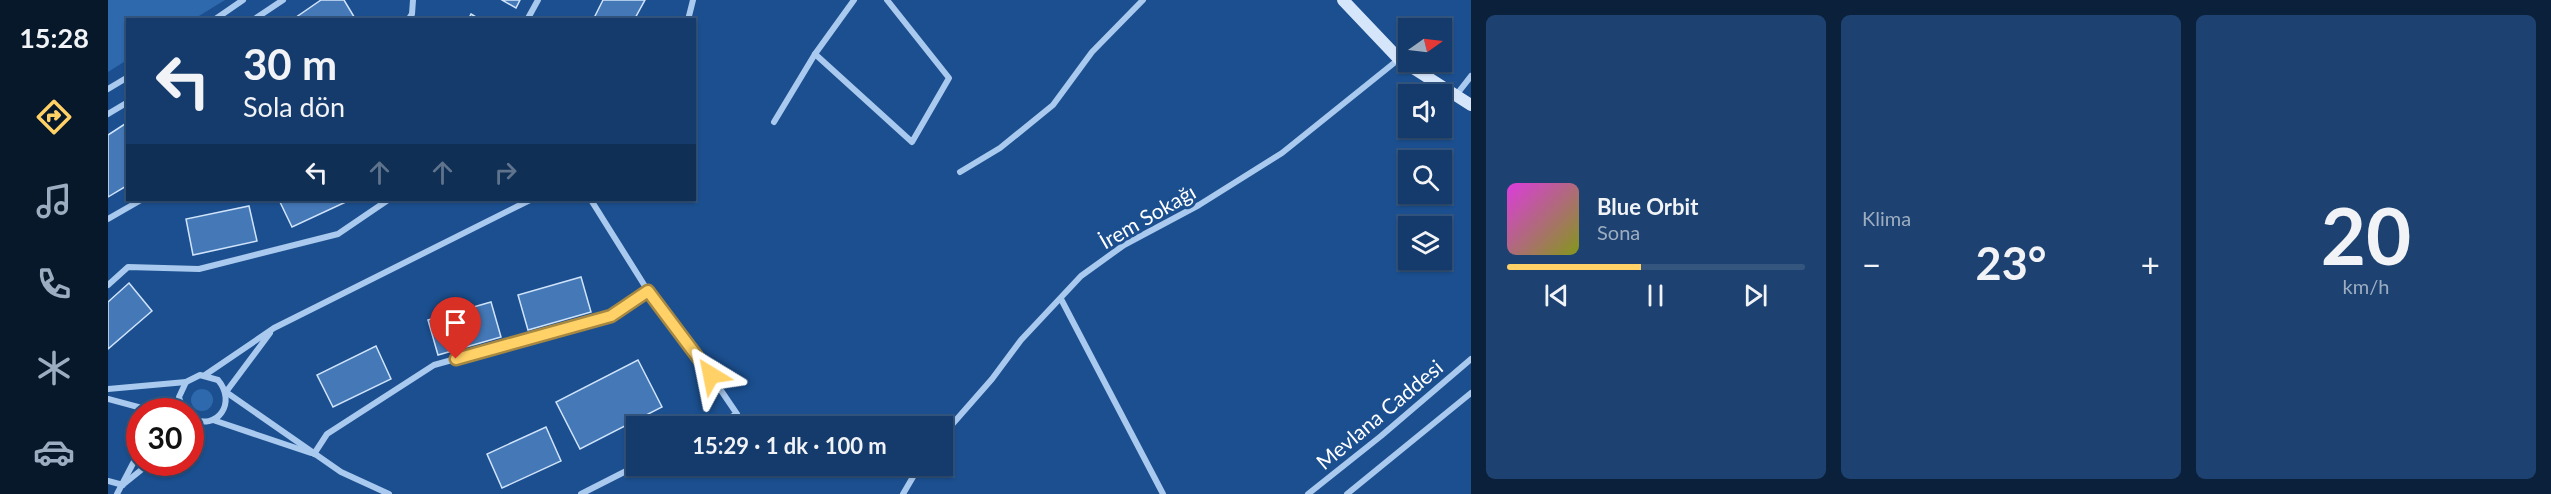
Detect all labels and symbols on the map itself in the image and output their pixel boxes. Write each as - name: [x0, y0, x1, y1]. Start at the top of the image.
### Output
- north arrow: [1398, 18, 1452, 72]
- street label: İrem Sokağı: [1094, 178, 1200, 254]
- pin: [430, 297, 481, 359]
- position arrow: [679, 343, 743, 407]
- street label: Mevlana Caddesi: [1311, 354, 1447, 474]
- speed limit sign: 30: [126, 398, 204, 476]

